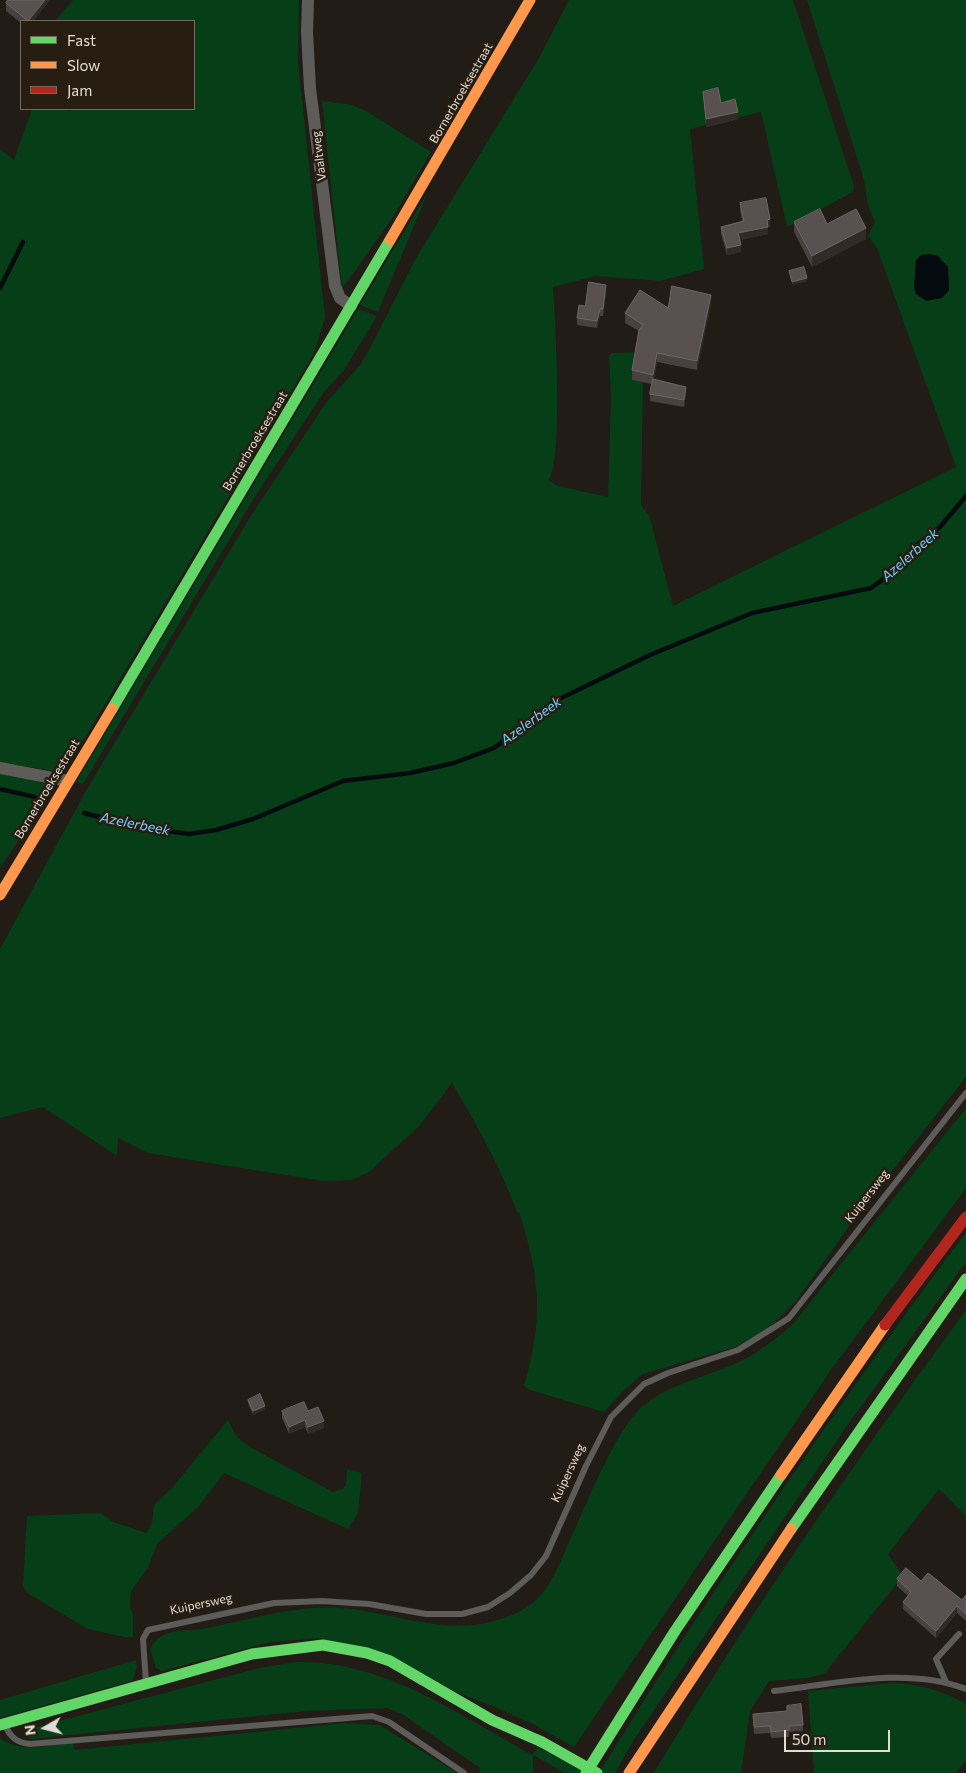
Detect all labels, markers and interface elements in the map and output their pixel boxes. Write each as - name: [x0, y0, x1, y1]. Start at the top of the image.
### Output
- legend: [20, 20, 195, 110]
- text: Fast: [67, 31, 96, 49]
- street label: Bornerbroeksestraat: [426, 40, 496, 146]
- text: Slow: [67, 56, 100, 74]
- text: Jam: [67, 81, 92, 99]
- street label: Vaaltweg: [309, 130, 329, 182]
- street label: Bornerbroeksestraat: [220, 389, 290, 493]
- water label: Azelerbeek: [878, 525, 942, 585]
- water label: Azelerbeek: [497, 693, 565, 749]
- street label: Bornerbroeksestraat: [12, 737, 82, 841]
- water label: Azelerbeek: [98, 809, 172, 839]
- street label: Kuipersweg: [842, 1167, 892, 1225]
- street label: Kuipersweg: [548, 1441, 588, 1505]
- street label: Kuipersweg: [169, 1590, 233, 1618]
- north arrow: [20, 1703, 70, 1753]
- scale bar: [786, 1720, 892, 1752]
- text: N: [21, 1724, 39, 1737]
- text: 50 m: [792, 1730, 826, 1748]

